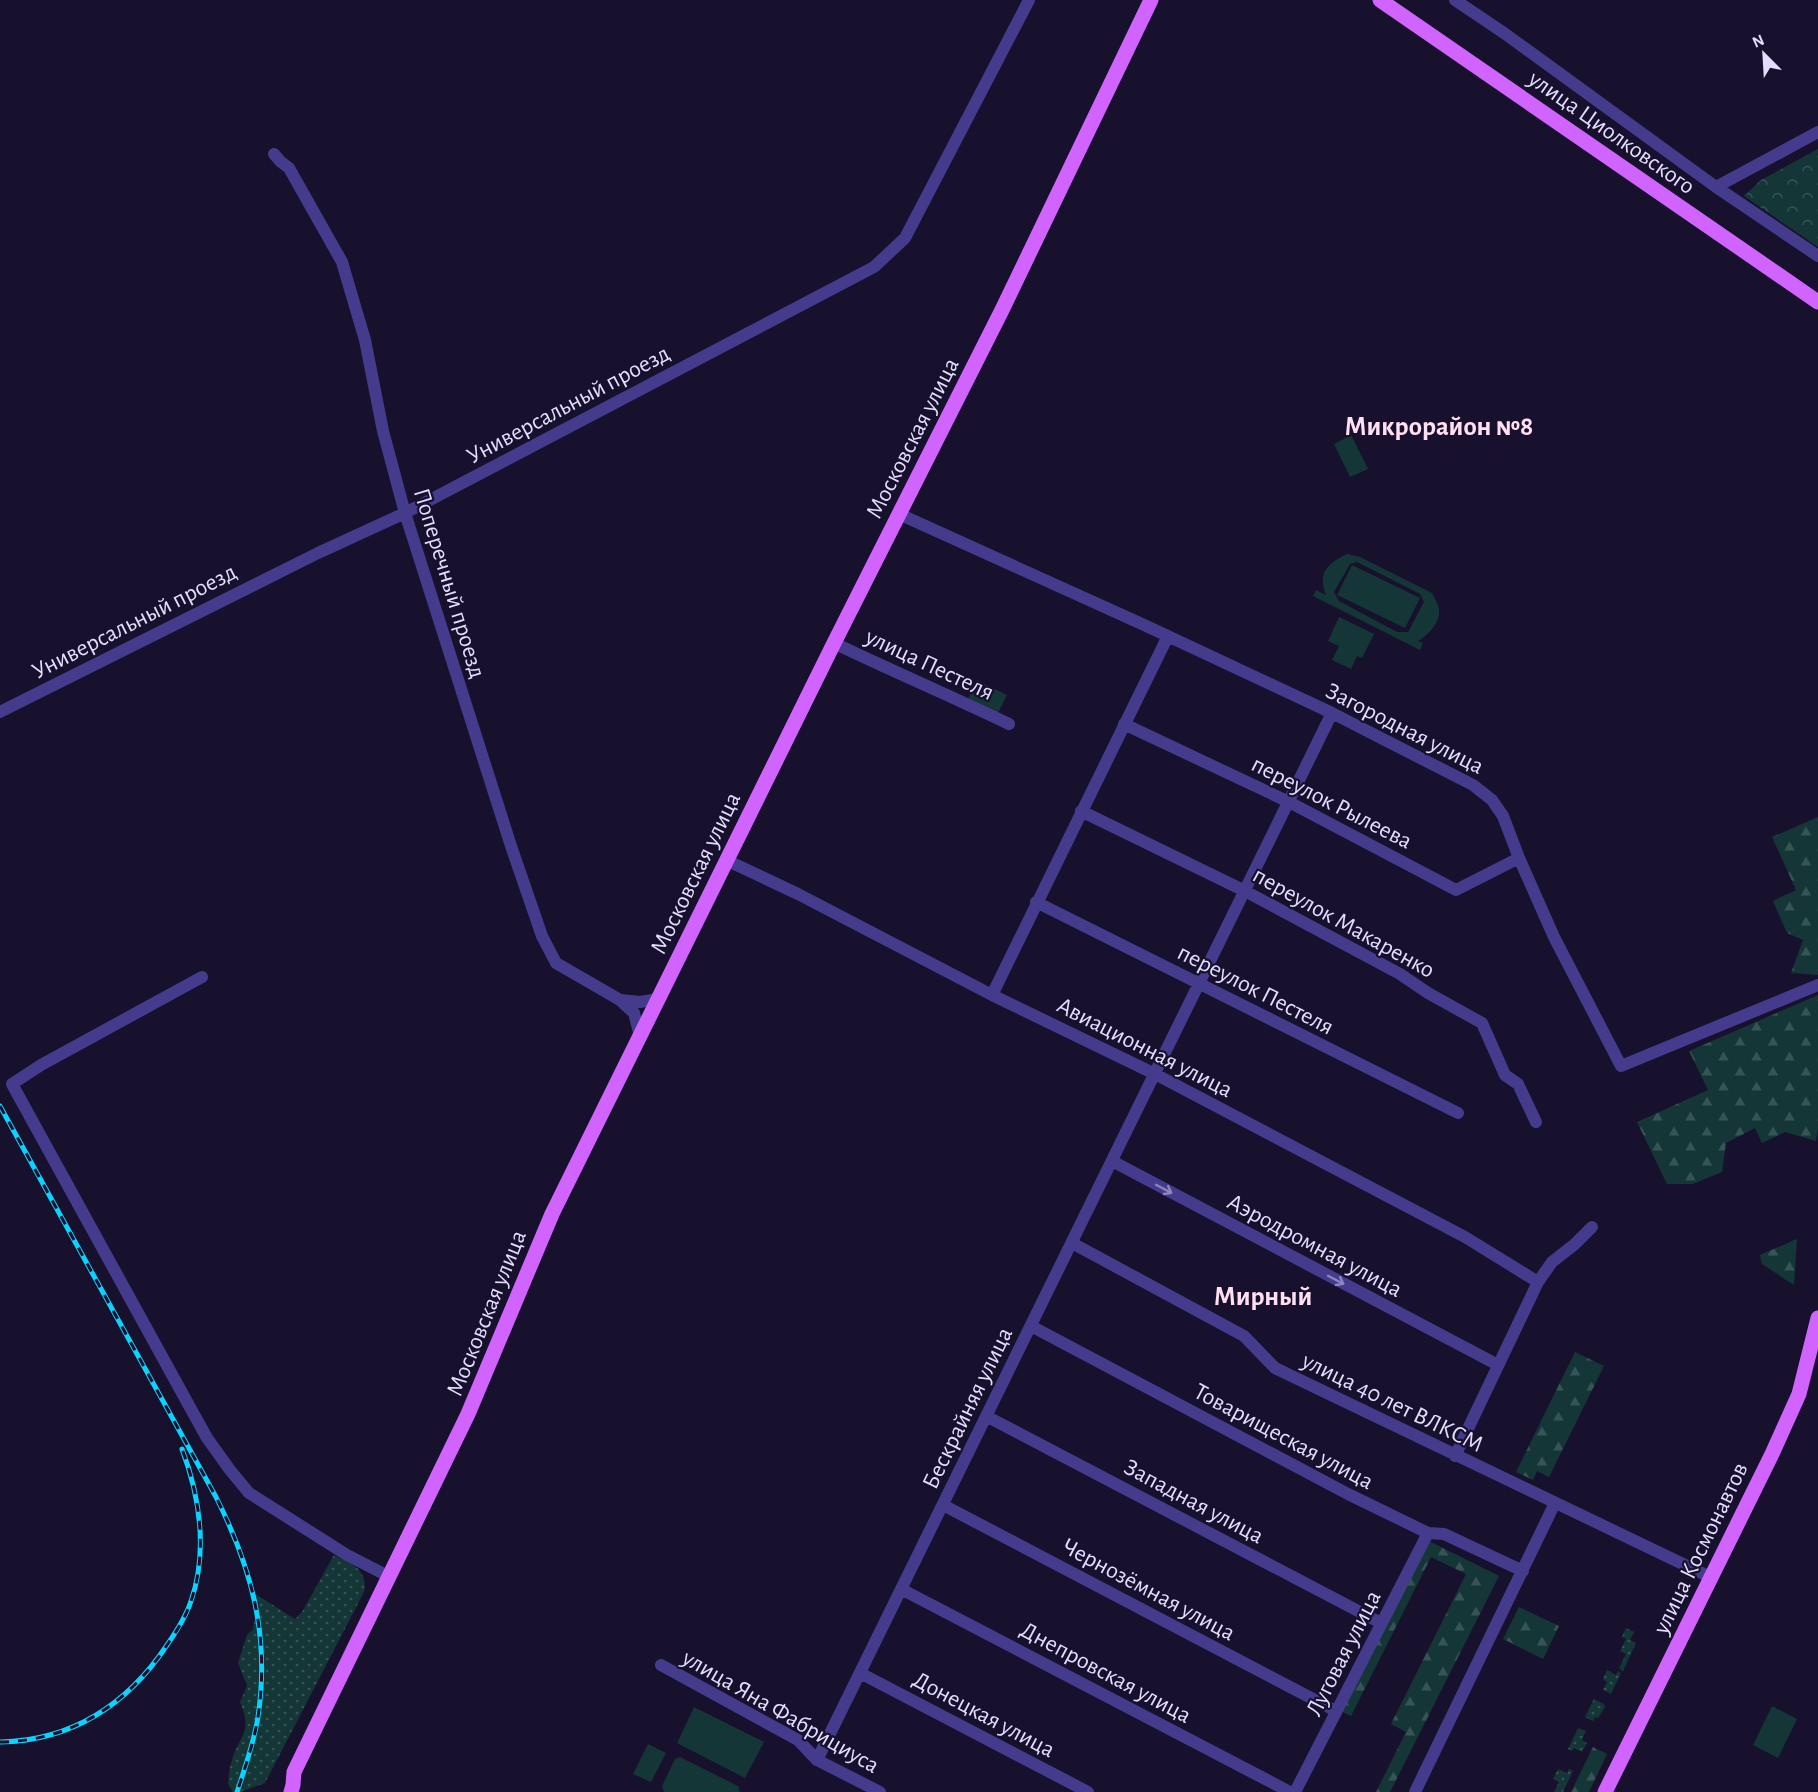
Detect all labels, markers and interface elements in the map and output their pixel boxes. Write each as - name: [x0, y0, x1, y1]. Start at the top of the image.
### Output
- north arrow: [1734, 24, 1794, 84]
- text: N: [1750, 32, 1767, 51]
- street label: улица Циолковского: [1523, 66, 1699, 199]
- street label: Универсальный проезд: [463, 341, 674, 469]
- street label: Московская улица: [862, 354, 964, 523]
- district label: Микрорайон №8: [1345, 413, 1533, 440]
- street label: Поперечный проезд: [409, 485, 489, 681]
- street label: Универсальный проезд: [28, 560, 241, 684]
- street label: улица Пестеля: [861, 624, 998, 705]
- street label: Загородная улица: [1322, 679, 1487, 779]
- street label: переулок Рылеева: [1247, 752, 1416, 854]
- street label: Московская улица: [646, 789, 745, 958]
- street label: переулок Макаренко: [1249, 863, 1438, 983]
- street label: переулок Пестеля: [1174, 940, 1338, 1040]
- street label: Авиационная улица: [1053, 993, 1236, 1103]
- one-way arrow: [1154, 1184, 1172, 1195]
- street label: Аэродромная улица: [1223, 1190, 1406, 1302]
- street label: Московская улица: [443, 1227, 531, 1400]
- one-way arrow: [1327, 1274, 1344, 1286]
- district label: Мирный: [1214, 1283, 1312, 1310]
- street label: Бескрайняя улица: [918, 1324, 1017, 1493]
- street label: улица 40 лет ВЛКСМ: [1297, 1348, 1487, 1457]
- street label: Товарищеская улица: [1190, 1379, 1377, 1494]
- street label: Западная улица: [1120, 1455, 1267, 1549]
- street label: улица Космонавтов: [1649, 1459, 1753, 1639]
- street label: Чернозёмная улица: [1058, 1534, 1239, 1646]
- street label: Луговая улица: [1302, 1587, 1386, 1720]
- street label: Днепровская улица: [1016, 1618, 1195, 1728]
- street label: улица Яна Фабрициуса: [677, 1645, 883, 1778]
- street label: Донецкая улица: [909, 1667, 1059, 1762]

